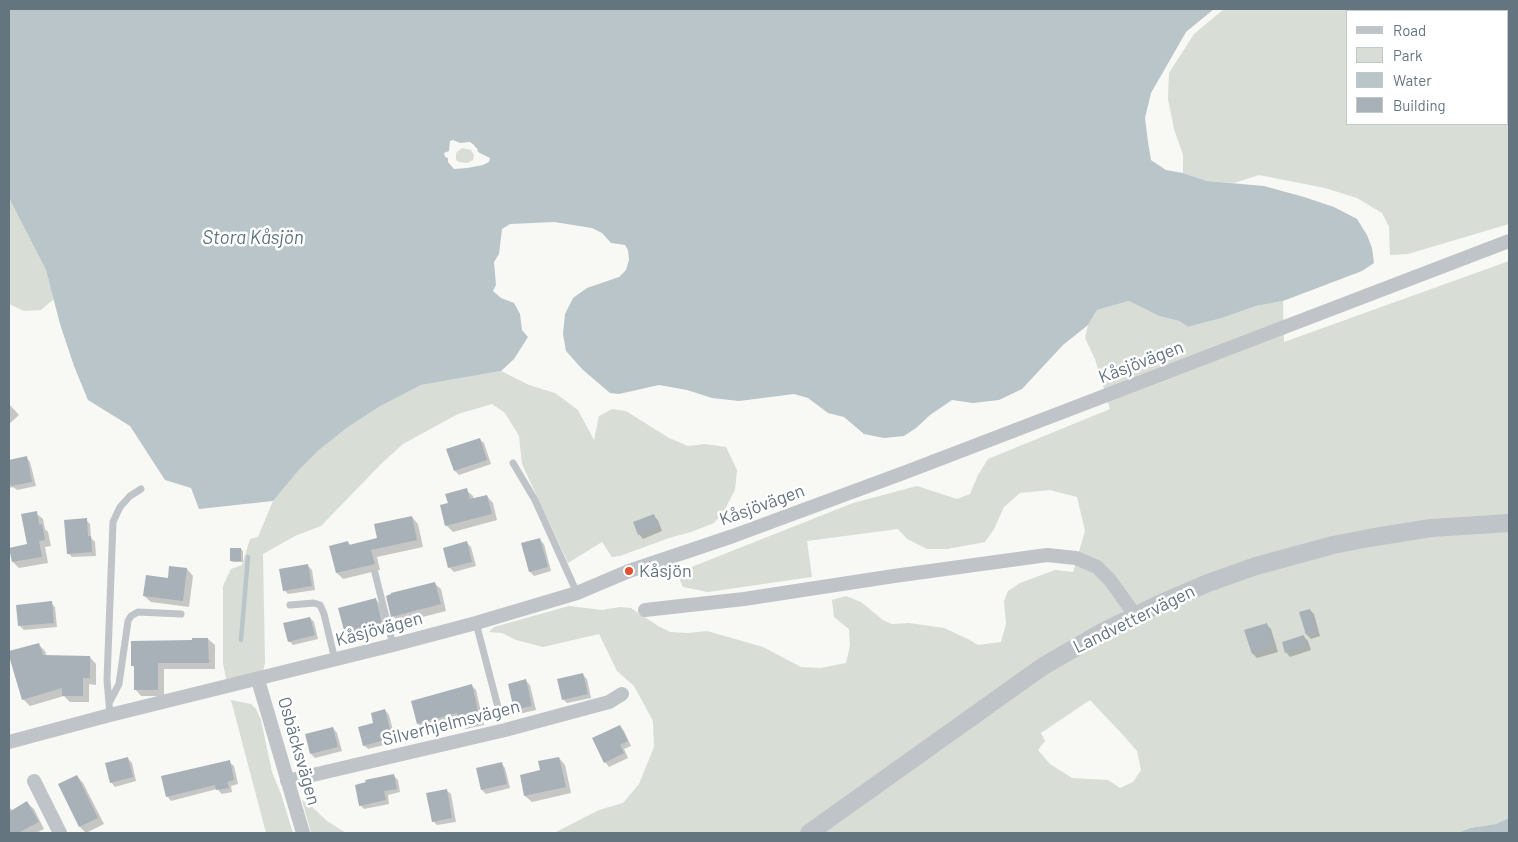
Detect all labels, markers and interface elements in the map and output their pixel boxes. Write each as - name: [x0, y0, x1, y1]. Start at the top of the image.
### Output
- legend: [1346, 10, 1508, 125]
- text: Road: [1393, 21, 1426, 39]
- text: Park: [1393, 46, 1422, 64]
- text: Water: [1393, 71, 1432, 89]
- text: Building: [1393, 96, 1446, 114]
- water label: Stora Kåsjön: [202, 227, 304, 249]
- street label: Kåsjövägen: [1096, 336, 1186, 388]
- street label: Kåsjövägen: [716, 480, 808, 530]
- place label: Kåsjön: [639, 560, 692, 582]
- marker: Kåsjön: [623, 565, 635, 577]
- street label: Landvettervägen: [1070, 580, 1198, 658]
- street label: Kåsjövägen: [333, 607, 425, 651]
- street label: Osbäcksvägen: [273, 694, 325, 808]
- street label: Silverhjelmsvägen: [380, 695, 522, 751]

